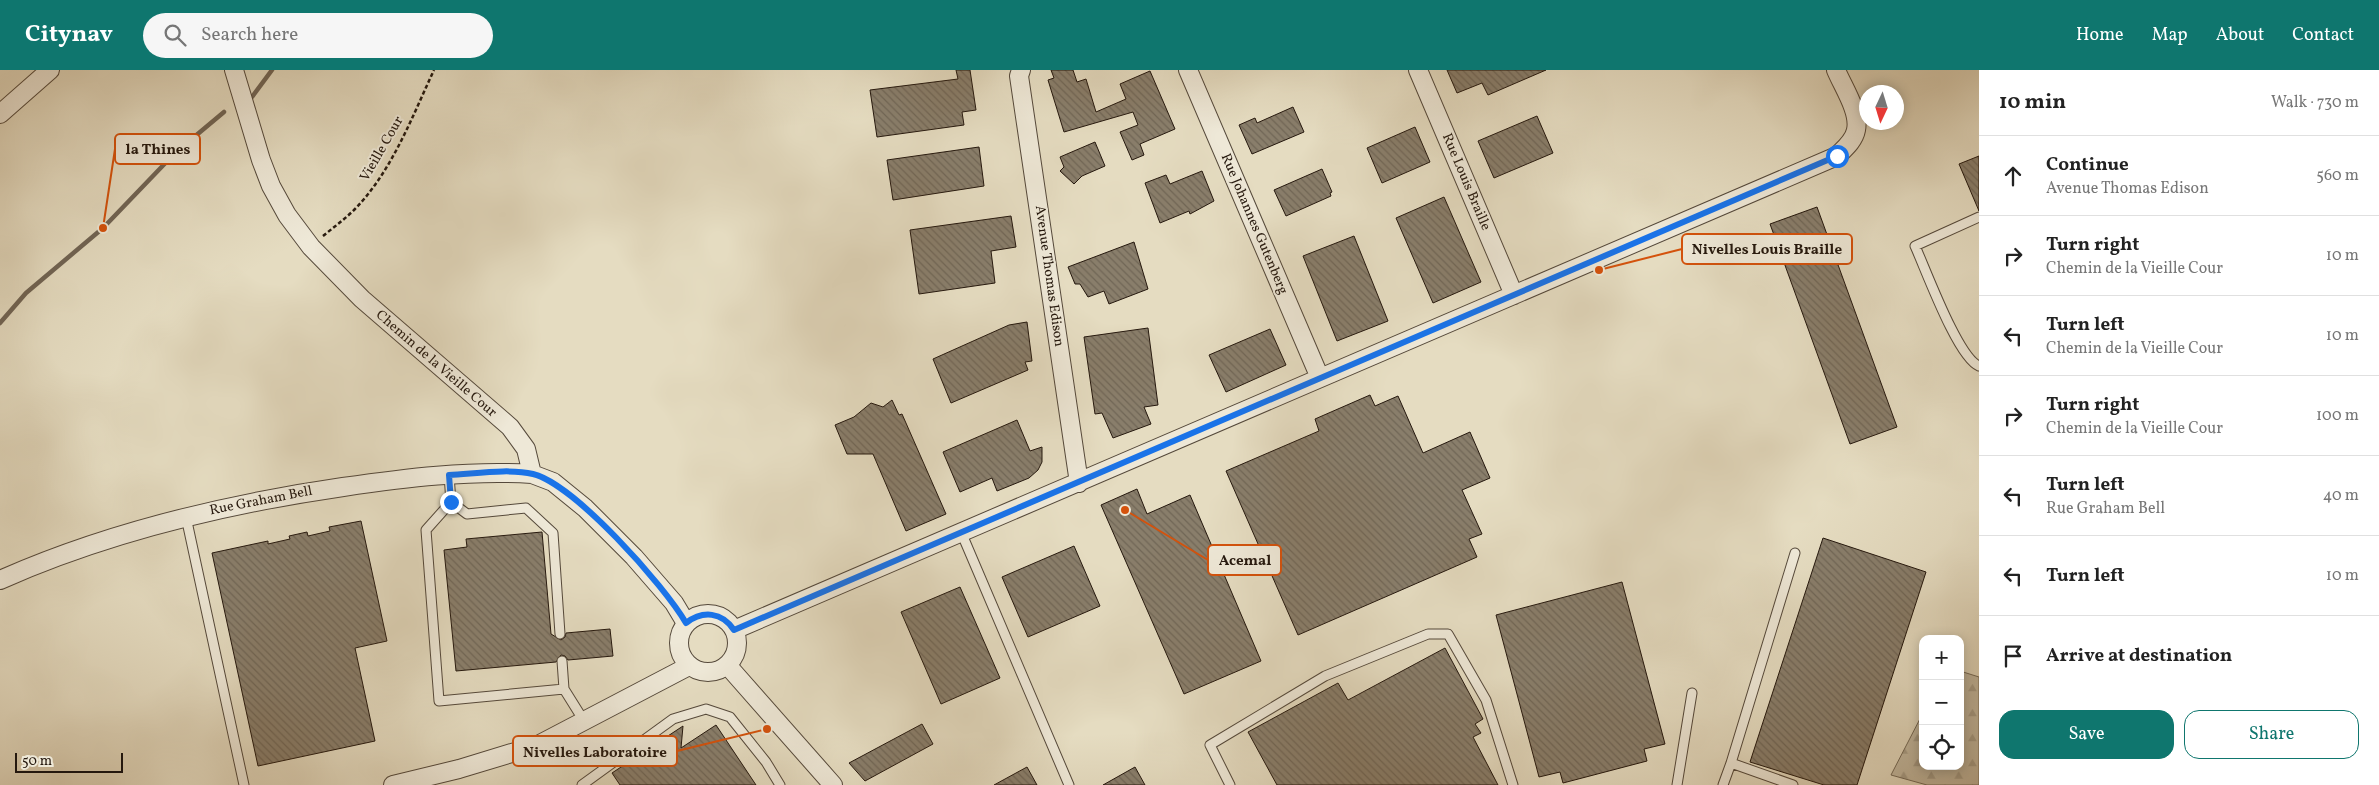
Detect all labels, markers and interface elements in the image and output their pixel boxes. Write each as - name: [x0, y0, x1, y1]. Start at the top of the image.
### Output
- search box: [143, 13, 493, 58]
- text: Citynav: [25, 18, 113, 52]
- icon: search: [161, 21, 189, 49]
- text: Search here: [201, 22, 298, 48]
- text: Home: [2076, 23, 2124, 48]
- text: Map: [2152, 23, 2188, 48]
- text: About: [2216, 23, 2264, 48]
- text: Contact: [2292, 23, 2354, 48]
- north arrow: [1859, 85, 1904, 130]
- text: 10 min: [1999, 88, 2066, 117]
- text: Walk · 730 m: [2271, 92, 2359, 114]
- street label: Vieille Cour: [356, 113, 408, 185]
- street label: Rue Louis Braille: [1437, 130, 1495, 234]
- callout: la Thines: [115, 134, 200, 164]
- text: la Thines: [126, 140, 191, 161]
- route start: [1826, 145, 1849, 168]
- street label: Rue Johannes Gutenberg: [1216, 151, 1292, 297]
- text: Continue: [2046, 152, 2129, 178]
- icon: ahead: [1999, 162, 2027, 190]
- text: 560 m: [2316, 165, 2359, 187]
- text: Avenue Thomas Edison: [2046, 178, 2209, 200]
- street label: Avenue Thomas Edison: [1030, 204, 1068, 348]
- text: Turn right: [2046, 232, 2139, 258]
- callout: Nivelles Louis Braille: [1682, 234, 1852, 264]
- text: Nivelles Louis Braille: [1692, 240, 1842, 261]
- icon: right: [1999, 242, 2027, 270]
- text: 10 m: [2326, 245, 2359, 267]
- text: Chemin de la Vieille Cour: [2046, 258, 2223, 280]
- street label: Chemin de la Vieille Cour: [371, 306, 501, 422]
- text: Turn left: [2046, 312, 2125, 338]
- icon: left: [1999, 322, 2027, 350]
- text: 10 m: [2326, 325, 2359, 347]
- text: Chemin de la Vieille Cour: [2046, 338, 2223, 360]
- text: Turn right: [2046, 392, 2139, 418]
- icon: right: [1999, 402, 2027, 430]
- text: 100 m: [2316, 405, 2359, 427]
- text: Chemin de la Vieille Cour: [2046, 418, 2223, 440]
- text: Turn left: [2046, 472, 2125, 498]
- street label: Rue Graham Bell: [208, 482, 314, 520]
- icon: left: [1999, 482, 2027, 510]
- text: 40 m: [2323, 485, 2359, 507]
- route end: [440, 491, 463, 514]
- text: Rue Graham Bell: [2046, 498, 2165, 520]
- callout: Acemal: [1208, 545, 1281, 575]
- text: Acemal: [1219, 551, 1271, 572]
- icon: left: [1999, 562, 2027, 590]
- text: Turn left: [2046, 563, 2125, 589]
- text: 10 m: [2326, 565, 2359, 587]
- map controls: [1919, 635, 1964, 770]
- button: +: [1919, 635, 1964, 680]
- icon: arrive: [1999, 642, 2027, 670]
- text: Arrive at destination: [2046, 643, 2232, 669]
- button: −: [1919, 680, 1964, 725]
- button: Save: [1999, 710, 2174, 759]
- button: Share: [2184, 710, 2359, 759]
- button: locate: [1919, 725, 1964, 770]
- callout: Nivelles Laboratoire: [513, 736, 677, 766]
- text: Nivelles Laboratoire: [523, 743, 667, 764]
- scale bar: [15, 750, 122, 773]
- text: 50 m: [22, 752, 52, 771]

